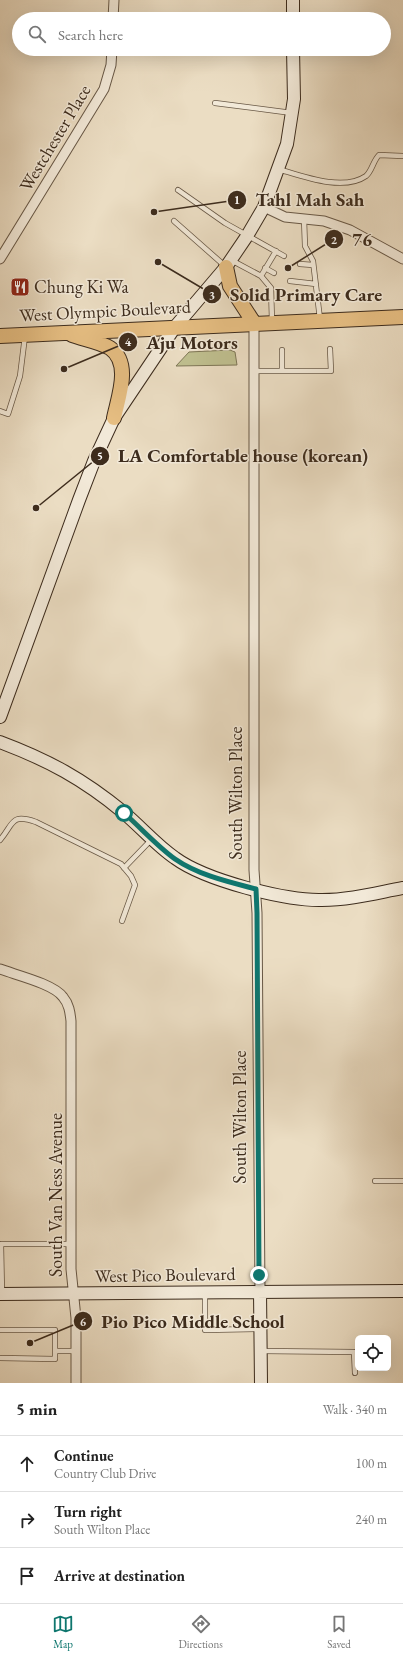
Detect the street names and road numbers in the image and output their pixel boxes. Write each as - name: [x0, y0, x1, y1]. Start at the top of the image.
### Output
- street label: Westchester Place: [14, 80, 95, 195]
- street label: West Olympic Boulevard: [19, 294, 192, 326]
- street label: South Wilton Place: [224, 726, 247, 860]
- street label: South Wilton Place: [228, 1050, 251, 1184]
- street label: South Van Ness Avenue: [44, 1113, 67, 1277]
- street label: West Pico Boulevard: [94, 1262, 236, 1287]

